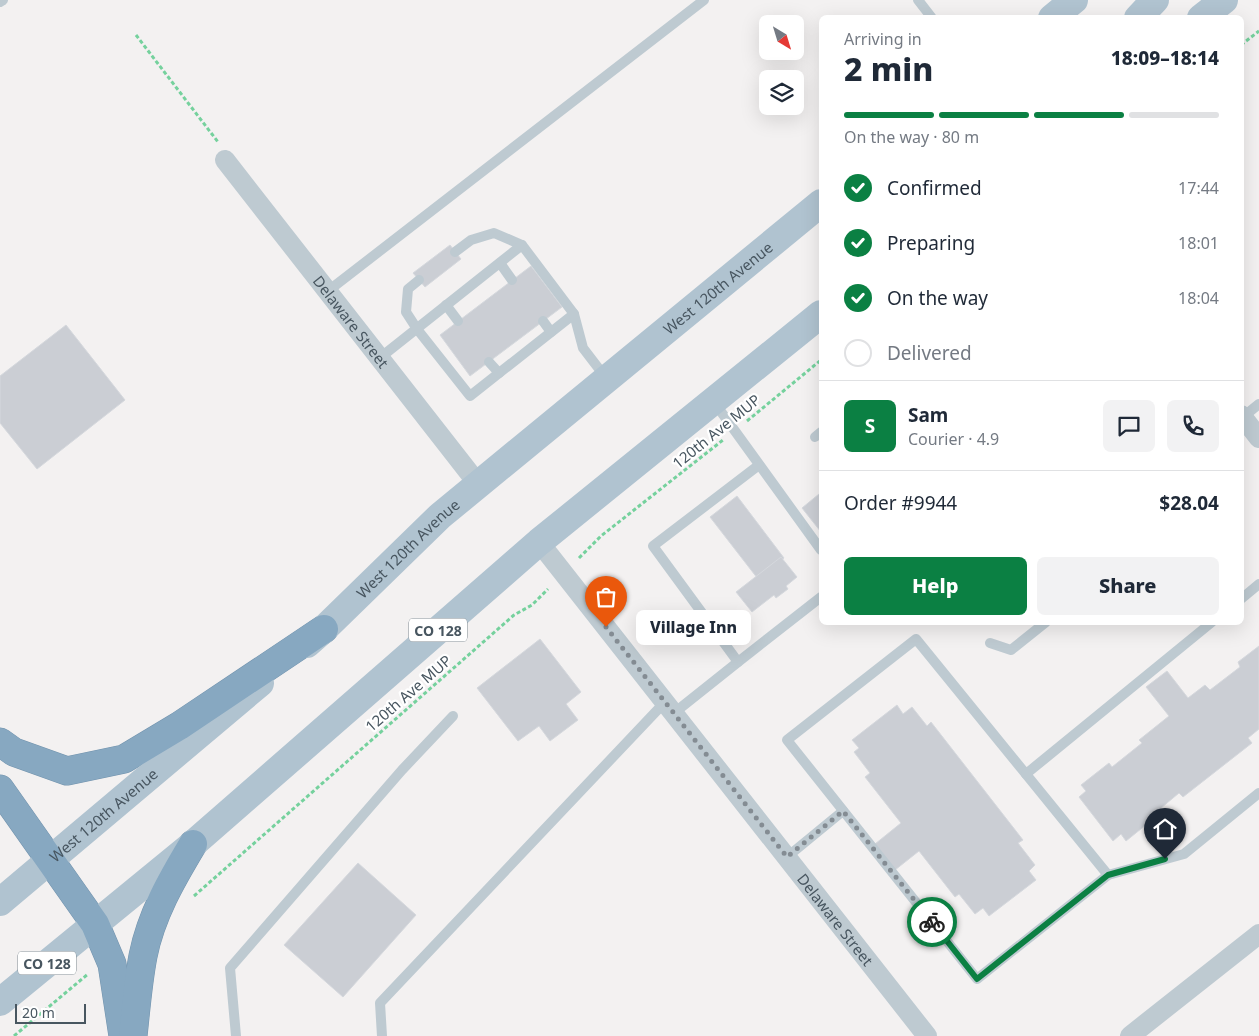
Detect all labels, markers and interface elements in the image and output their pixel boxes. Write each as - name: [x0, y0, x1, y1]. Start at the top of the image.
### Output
- north arrow: [759, 15, 804, 60]
- map controls: [759, 15, 804, 115]
- text: Arriving in: [844, 28, 922, 50]
- text: 18:09–18:14: [1111, 45, 1219, 71]
- text: 2 min: [844, 47, 933, 90]
- button: layers: [759, 70, 804, 115]
- text: On the way · 80 m: [844, 126, 979, 148]
- icon: check: [844, 174, 872, 202]
- text: Confirmed: [887, 175, 982, 201]
- text: 17:44: [1178, 177, 1219, 199]
- icon: check: [844, 229, 872, 257]
- text: Preparing: [887, 230, 975, 256]
- text: 18:01: [1178, 232, 1219, 254]
- street label: West 120th Avenue: [659, 237, 776, 339]
- street label: Delaware Street: [309, 271, 394, 372]
- icon: check: [844, 284, 872, 312]
- text: On the way: [887, 285, 988, 311]
- text: 18:04: [1178, 287, 1219, 309]
- text: Delivered: [887, 340, 972, 366]
- street label: 120th Ave MUP: [668, 389, 764, 473]
- button: chat: [1103, 400, 1155, 452]
- button: phone: [1167, 400, 1219, 452]
- text: Sam: [908, 402, 948, 428]
- text: S: [865, 413, 875, 439]
- text: Courier · 4.9: [908, 428, 999, 450]
- text: Order #9944: [844, 490, 957, 516]
- text: $28.04: [1159, 490, 1219, 516]
- street label: West 120th Avenue: [352, 494, 464, 602]
- button: Help: [844, 557, 1027, 615]
- button: Share: [1037, 557, 1219, 615]
- pin: [585, 576, 627, 627]
- icon: bag: [592, 583, 620, 611]
- callout: Village Inn: [636, 610, 751, 644]
- text: Village Inn: [650, 616, 737, 638]
- road number: CO 128: [409, 618, 467, 642]
- street label: 120th Ave MUP: [361, 650, 455, 736]
- street label: West 120th Avenue: [45, 764, 162, 866]
- pin: [1144, 808, 1186, 859]
- icon: home: [1151, 815, 1179, 843]
- street label: Delaware Street: [793, 869, 878, 970]
- courier: [907, 897, 957, 947]
- icon: bike: [918, 908, 946, 936]
- road number: CO 128: [18, 951, 76, 974]
- scale bar: [15, 1001, 86, 1024]
- text: 20 m: [22, 1003, 55, 1022]

